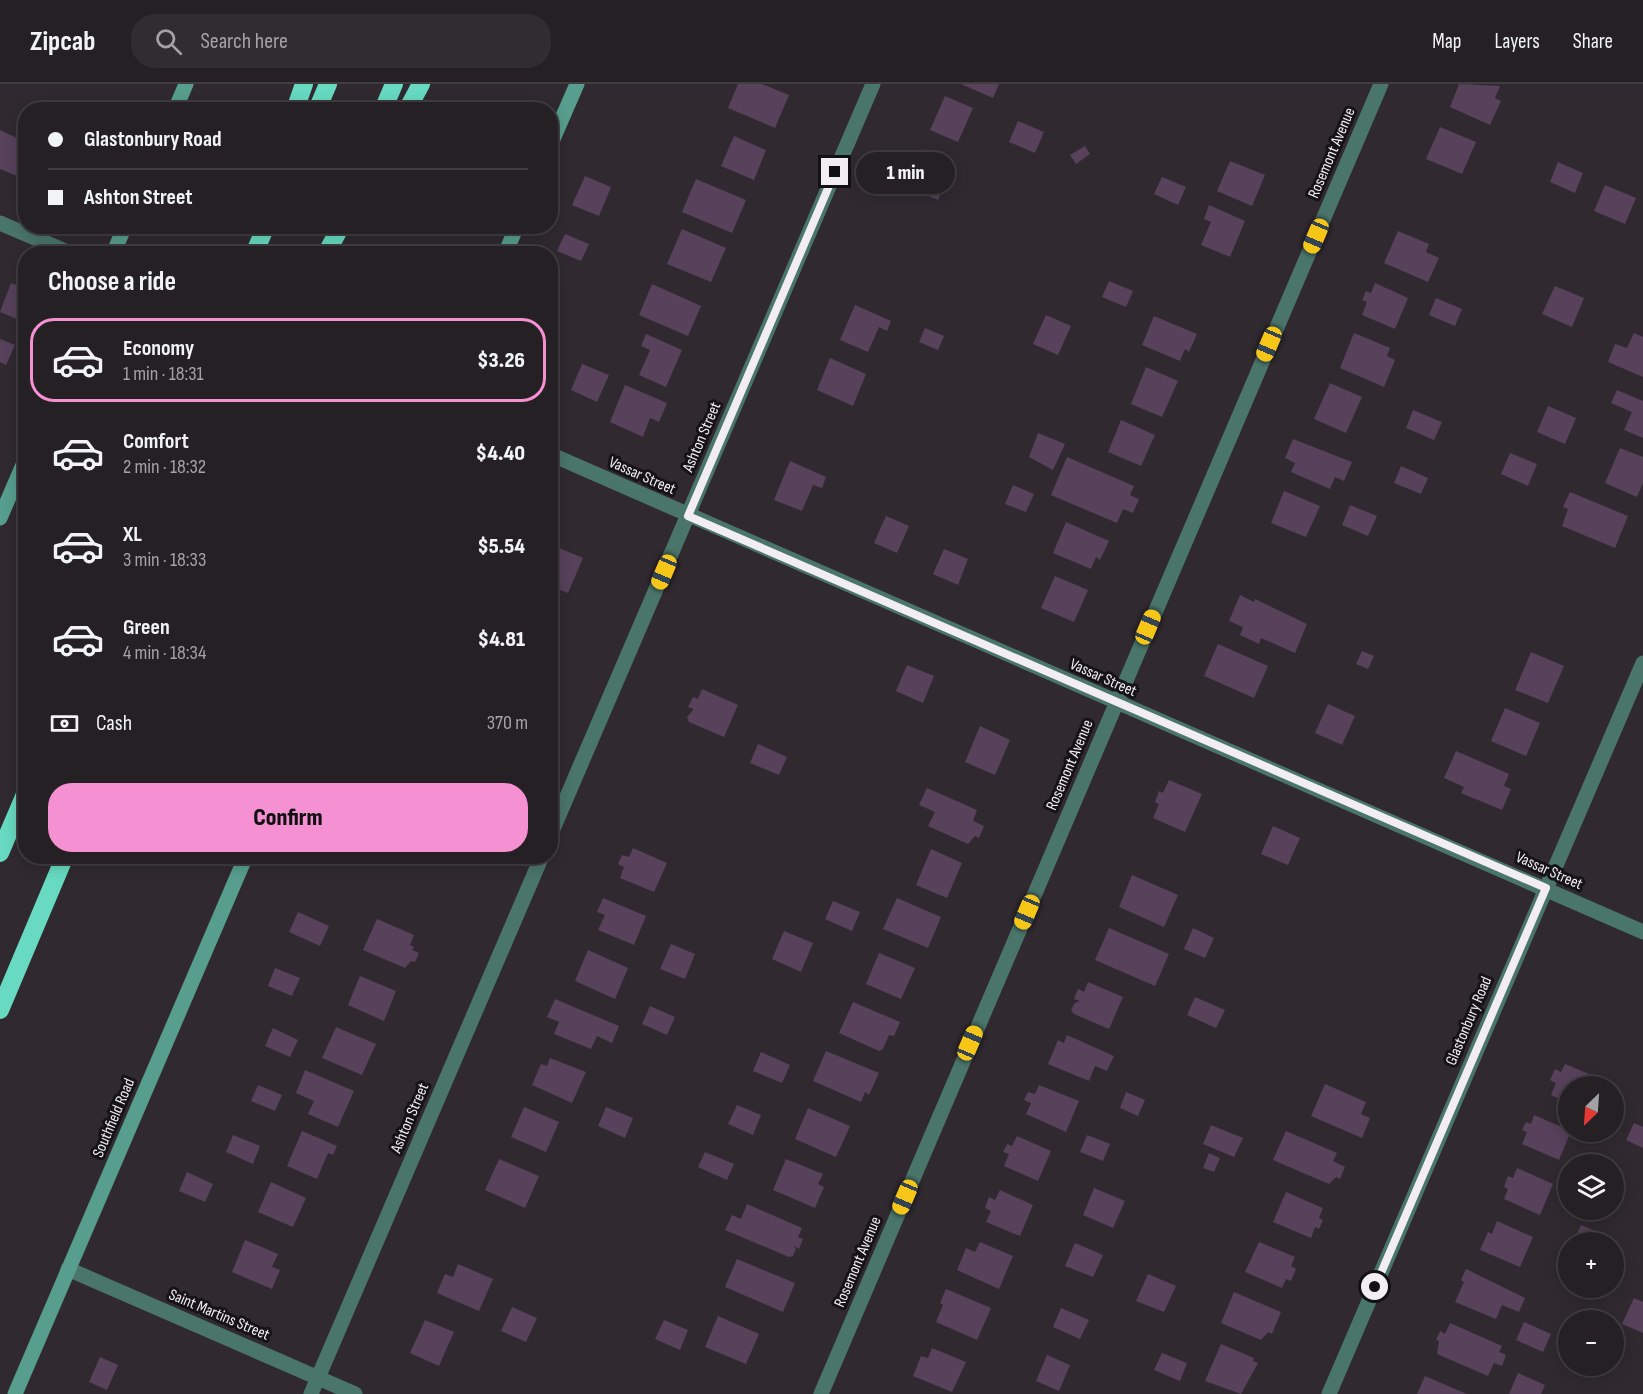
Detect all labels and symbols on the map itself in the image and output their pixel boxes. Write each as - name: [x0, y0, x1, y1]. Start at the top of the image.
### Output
- street label: Rosemont Avenue: [1304, 105, 1360, 201]
- callout: 1 min: [856, 151, 955, 193]
- route end: [821, 158, 848, 185]
- car: [1301, 216, 1331, 256]
- car: [1254, 324, 1284, 364]
- street label: Ashton Street: [678, 399, 725, 476]
- street label: Vassar Street: [606, 453, 678, 499]
- car: [649, 552, 679, 592]
- car: [1133, 607, 1163, 647]
- street label: Vassar Street: [1067, 655, 1139, 701]
- street label: Rosemont Avenue: [1042, 717, 1098, 813]
- street label: Vassar Street: [1513, 848, 1585, 894]
- car: [1012, 892, 1042, 932]
- street label: Glastonbury Road: [1442, 974, 1496, 1068]
- car: [955, 1023, 985, 1063]
- street label: Southfield Road: [89, 1076, 139, 1160]
- north arrow: [1558, 1076, 1624, 1142]
- street label: Ashton Street: [386, 1080, 433, 1157]
- car: [890, 1177, 920, 1217]
- street label: Rosemont Avenue: [830, 1214, 886, 1310]
- route start: [1361, 1273, 1388, 1300]
- street label: Saint Martins Street: [166, 1285, 272, 1345]

